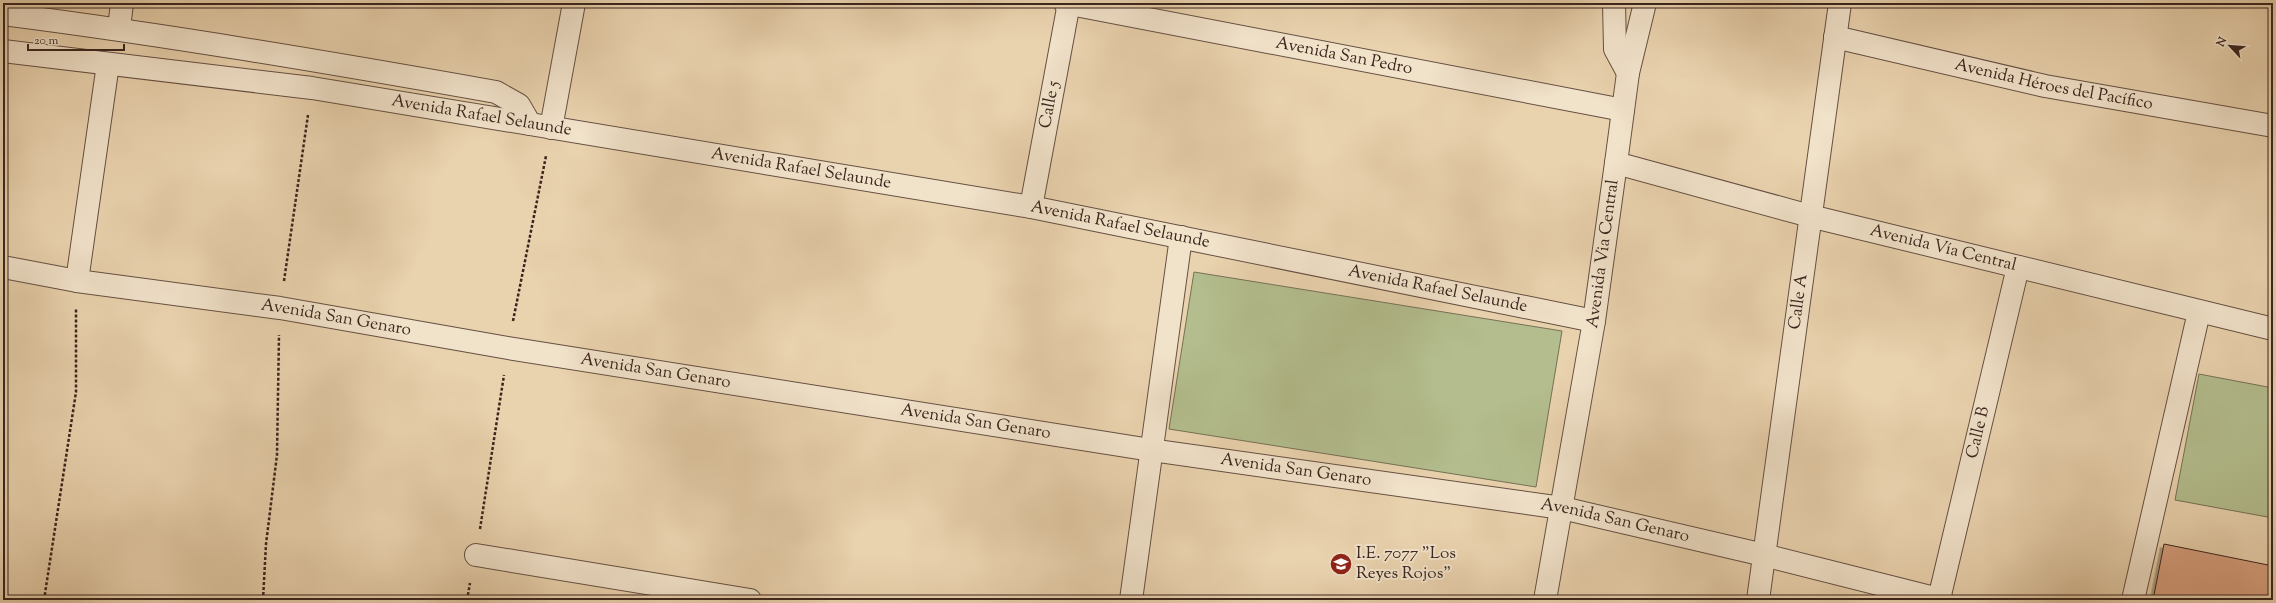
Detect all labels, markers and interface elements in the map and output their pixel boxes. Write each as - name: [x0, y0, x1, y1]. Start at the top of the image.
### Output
- scale bar: [28, 26, 124, 52]
- north arrow: [2210, 26, 2250, 66]
- text: 20 m: [34, 32, 59, 50]
- street label: Avenida San Pedro: [1274, 32, 1414, 81]
- text: N: [2212, 34, 2231, 50]
- street label: Avenida Héroes del Pacífico: [1952, 53, 2155, 117]
- street label: Calle 5: [1034, 79, 1066, 131]
- street label: Avenida Rafael Selaunde: [390, 89, 573, 143]
- street label: Avenida Rafael Selaunde: [709, 142, 893, 196]
- street label: Avenida Via Central: [1581, 178, 1626, 330]
- street label: Avenida Rafael Selaunde: [1028, 195, 1212, 255]
- street label: Avenida Vía Central: [1867, 219, 2019, 278]
- street label: Avenida Rafael Selaunde: [1346, 260, 1530, 319]
- street label: Calle A: [1783, 272, 1815, 331]
- street label: Avenida San Genaro: [259, 294, 413, 343]
- street label: Avenida San Genaro: [579, 348, 733, 395]
- street label: Avenida San Genaro: [899, 398, 1053, 446]
- street label: Calle B: [1961, 404, 1996, 461]
- street label: Avenida San Genaro: [1219, 448, 1373, 493]
- street label: Avenida San Genaro: [1539, 493, 1692, 549]
- place label: I.E. 7077 "Los Reyes Rojos": [1356, 542, 1456, 586]
- school or university icon: I.E. 7077 "Los Reyes Rojos": [1328, 551, 1354, 577]

